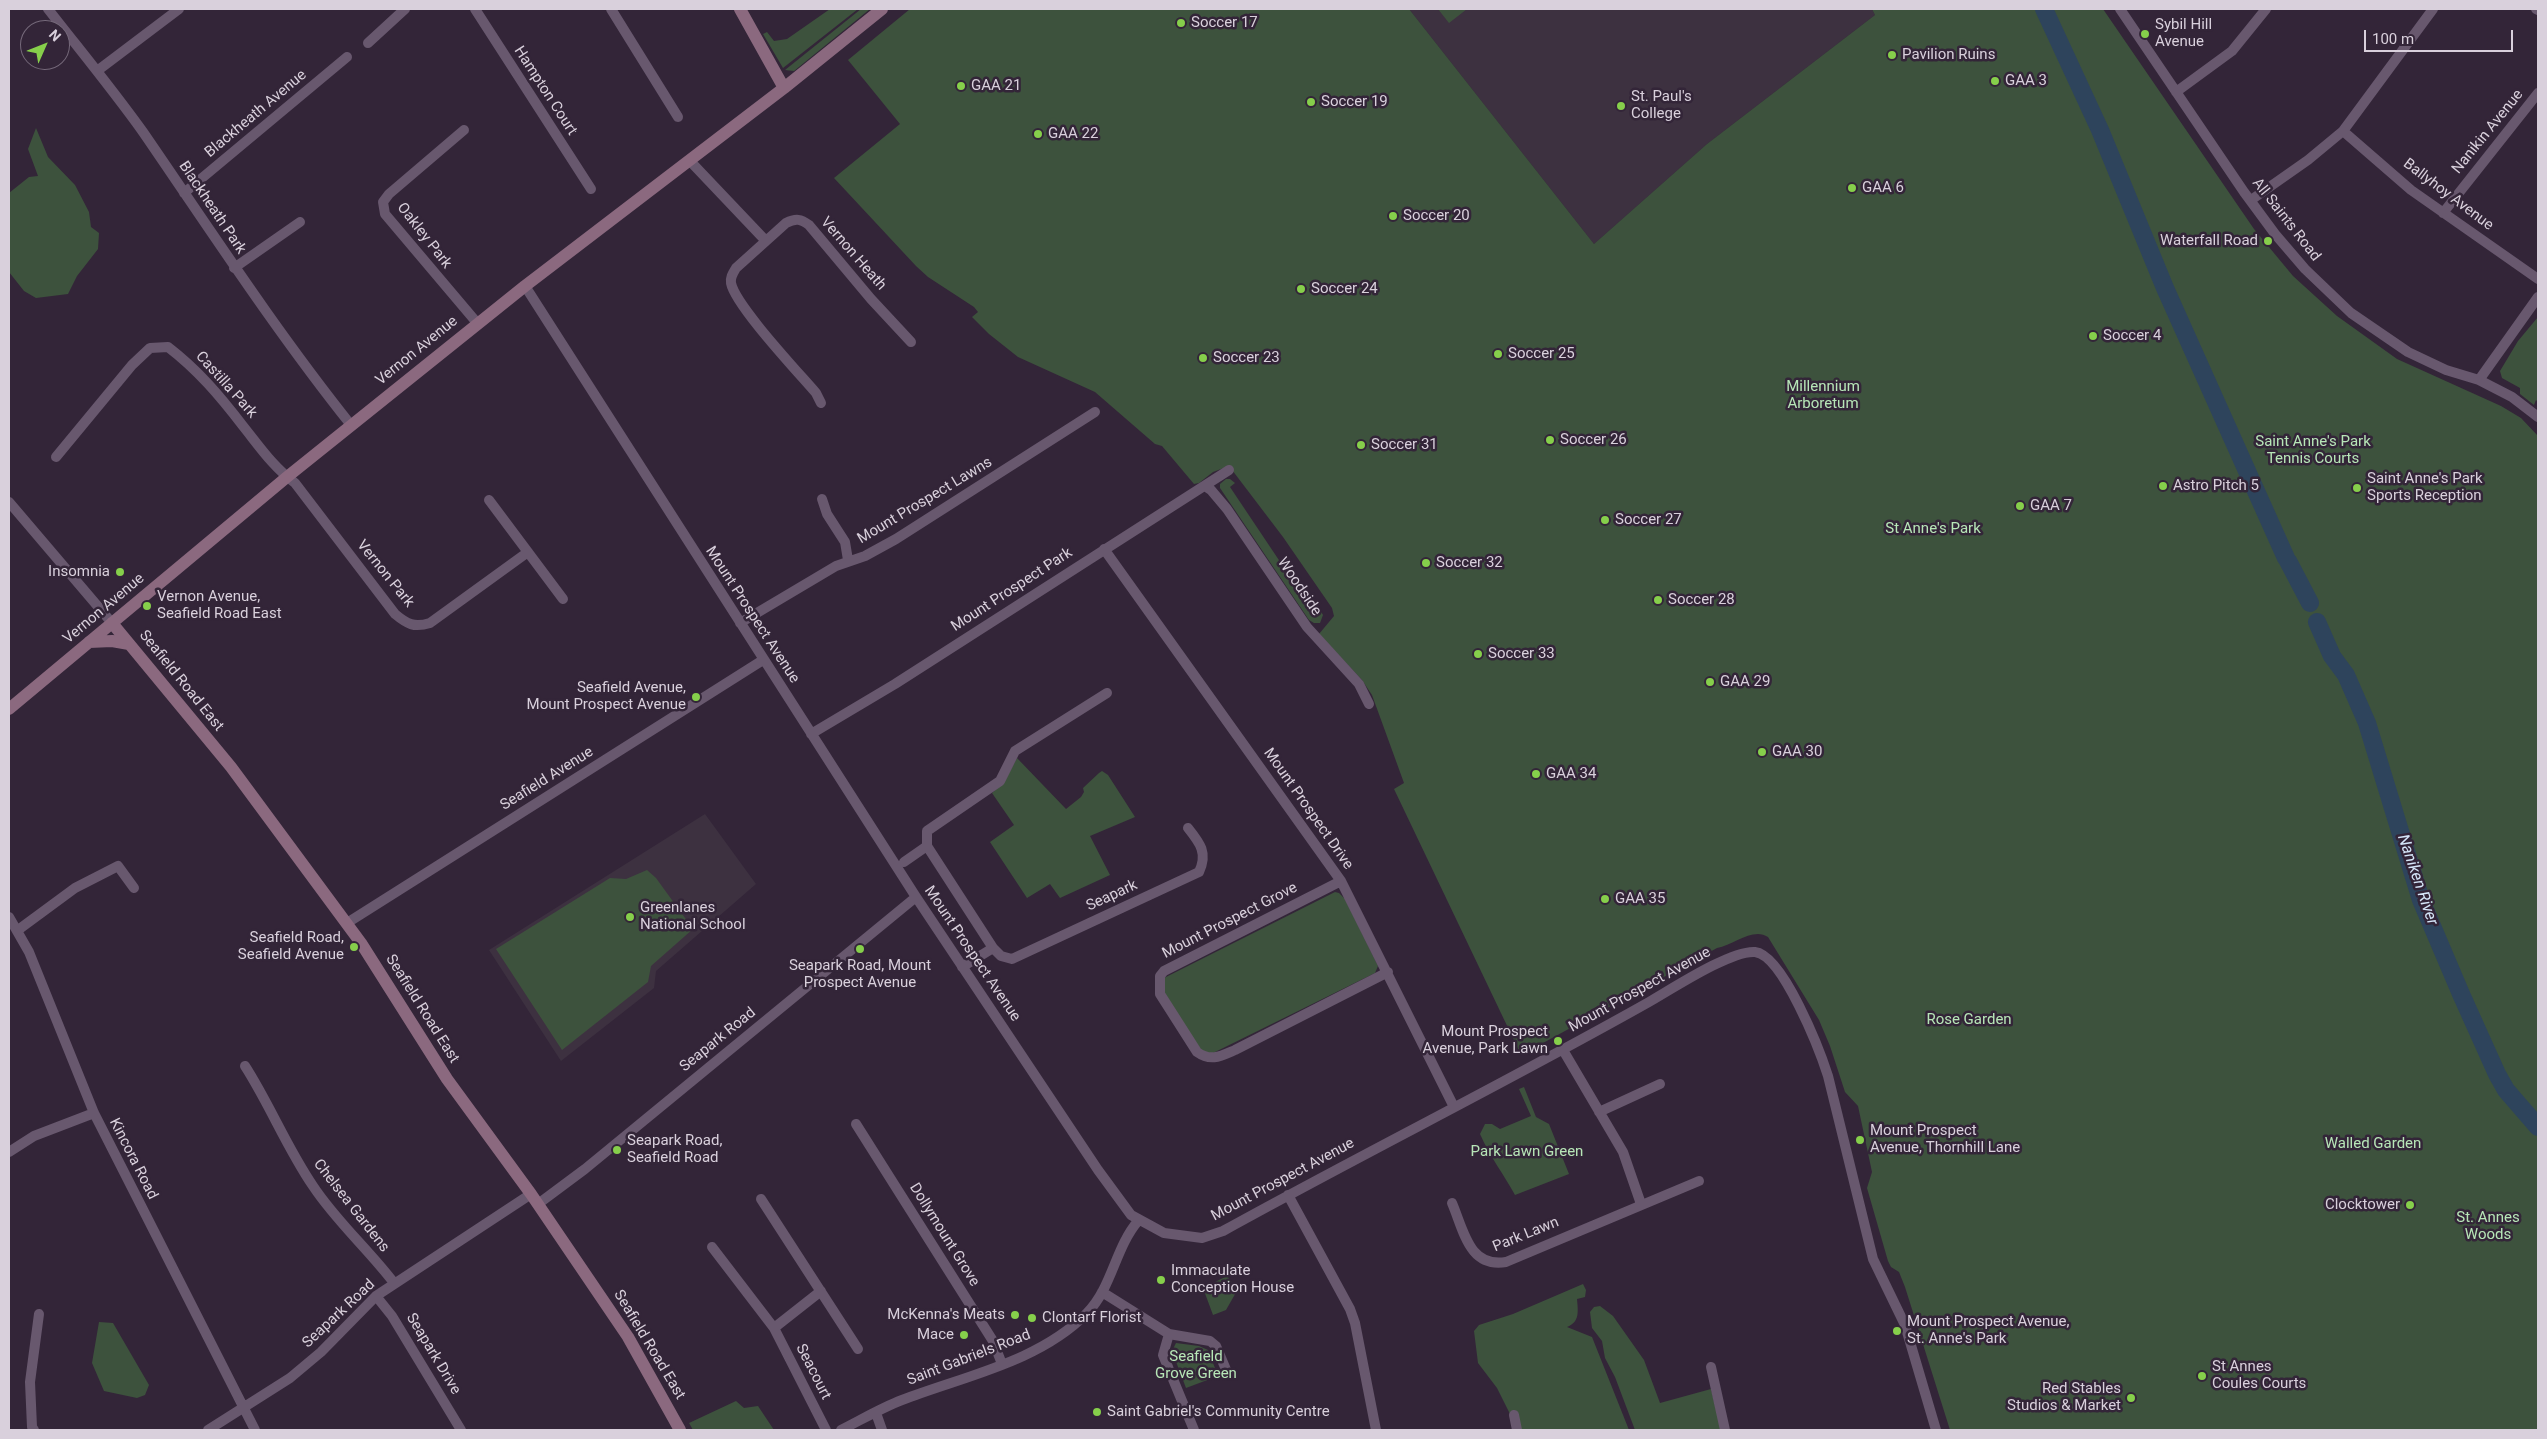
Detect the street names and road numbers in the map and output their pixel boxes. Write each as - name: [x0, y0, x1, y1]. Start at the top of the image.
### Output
- street label: Hampton Court: [509, 43, 581, 139]
- street label: Blackheath Avenue: [202, 66, 310, 162]
- street label: Nanikin Avenue: [2449, 86, 2527, 178]
- street label: Ballyhoy Avenue: [2399, 155, 2497, 235]
- street label: Blackheath Park: [174, 158, 250, 258]
- street label: All Saints Road: [2248, 175, 2324, 265]
- street label: Oakley Park: [393, 199, 455, 273]
- street label: Vernon Heath: [816, 214, 890, 294]
- street label: Vernon Avenue: [372, 312, 462, 390]
- street label: Castilla Park: [191, 348, 261, 422]
- street label: Mount Prospect Lawns: [854, 454, 996, 548]
- street label: Vernon Park: [352, 537, 418, 611]
- street label: Mount Prospect Avenue: [701, 543, 803, 687]
- street label: Mount Prospect Park: [948, 544, 1076, 636]
- street label: Woodside: [1273, 554, 1325, 620]
- street label: Vernon Avenue: [60, 570, 148, 648]
- street label: Seafield Road East: [135, 627, 227, 735]
- street label: Seafield Avenue: [497, 743, 597, 815]
- street label: Mount Prospect Drive: [1259, 745, 1357, 873]
- street label: Seapark: [1084, 876, 1140, 916]
- street label: Mount Prospect Grove: [1159, 879, 1301, 963]
- street label: Mount Prospect Avenue: [920, 883, 1024, 1025]
- street label: Mount Prospect Avenue: [1566, 943, 1714, 1037]
- street label: Seafield Road East: [381, 951, 463, 1067]
- street label: Seapark Road: [676, 1004, 760, 1076]
- street label: Kincora Road: [105, 1115, 161, 1203]
- street label: Mount Prospect Avenue: [1208, 1135, 1358, 1225]
- street label: Chelsea Gardens: [309, 1156, 393, 1256]
- street label: Dollymount Grove: [905, 1180, 983, 1290]
- street label: Park Lawn: [1490, 1214, 1562, 1256]
- street label: Seapark Road: [299, 1276, 379, 1352]
- street label: Seafield Road East: [609, 1287, 689, 1403]
- street label: Seapark Drive: [402, 1310, 464, 1398]
- street label: Saint Gabriels Road: [905, 1326, 1033, 1390]
- street label: Seacourt: [791, 1341, 835, 1403]

